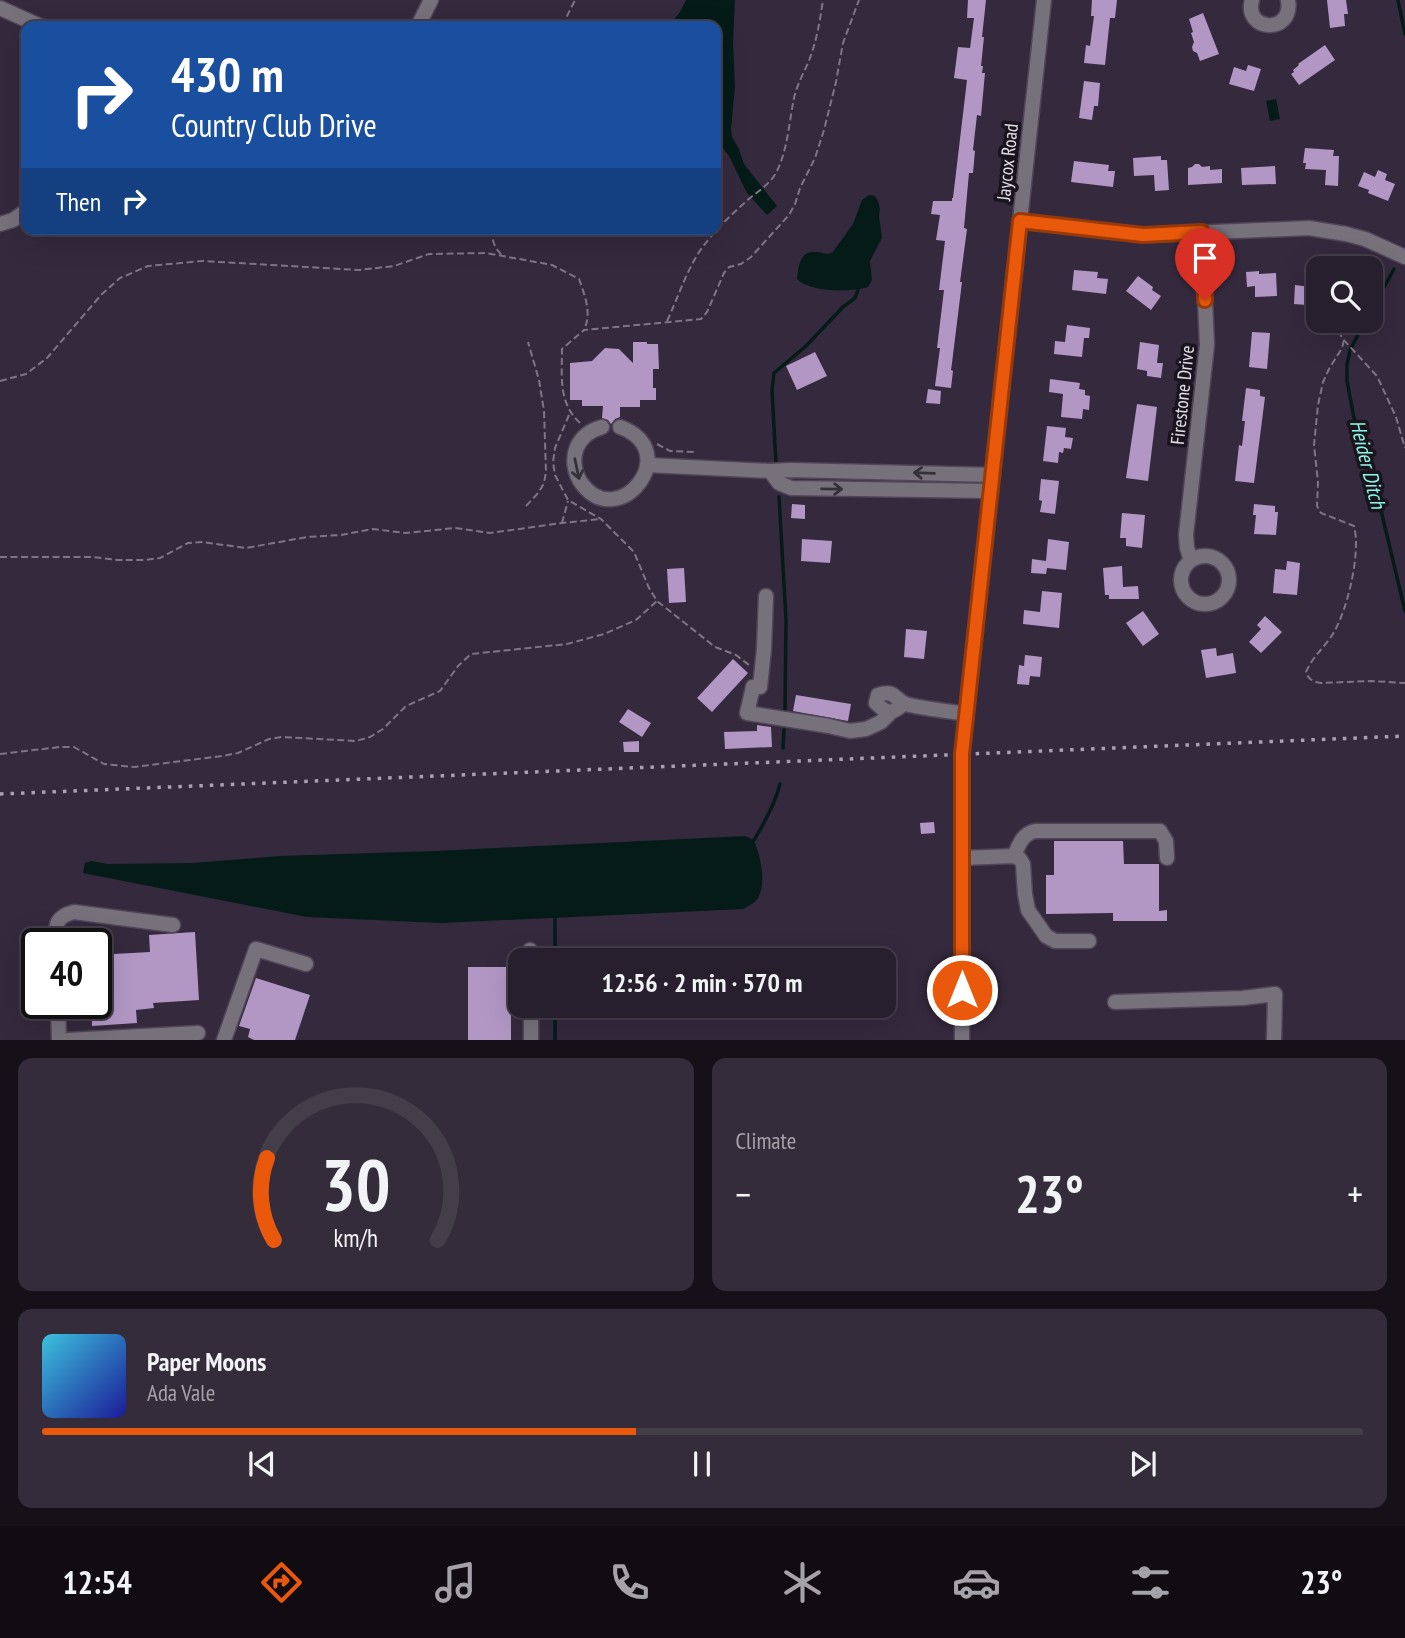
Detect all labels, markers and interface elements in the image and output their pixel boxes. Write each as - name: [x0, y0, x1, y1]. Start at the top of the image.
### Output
- text: 430 m: [171, 42, 284, 106]
- icon: right: [56, 49, 147, 140]
- text: Country Club Drive: [171, 104, 377, 146]
- street label: Jaycox Road: [991, 122, 1023, 203]
- icon: right: [115, 182, 153, 220]
- text: Then: [56, 185, 101, 218]
- pin: [1175, 228, 1235, 300]
- icon: arrive: [1186, 239, 1224, 277]
- map controls: [1306, 256, 1383, 333]
- button: search: [1306, 256, 1383, 333]
- street label: Firestone Drive: [1165, 344, 1199, 446]
- water label: Heider Ditch: [1344, 417, 1392, 513]
- one-way arrow: [571, 457, 585, 480]
- one-way arrow: [913, 466, 936, 479]
- one-way arrow: [820, 482, 843, 495]
- speed limit sign: 40: [21, 928, 112, 1019]
- position arrow: [925, 953, 999, 1027]
- text: 12:56 · 2 min · 570 m: [602, 966, 802, 999]
- text: Climate: [736, 1126, 796, 1155]
- text: 30: [321, 1137, 391, 1231]
- text: 23°: [1015, 1160, 1084, 1227]
- text: −: [736, 1169, 751, 1218]
- text: +: [1347, 1169, 1363, 1218]
- text: km/h: [334, 1222, 378, 1254]
- text: Paper Moons: [147, 1345, 266, 1378]
- text: Ada Vale: [147, 1378, 215, 1407]
- icon: previous: [243, 1445, 281, 1483]
- icon: pause: [683, 1445, 721, 1483]
- icon: next: [1124, 1445, 1162, 1483]
- icon: directions: [257, 1558, 306, 1607]
- icon: music: [431, 1558, 480, 1607]
- icon: phone: [605, 1558, 654, 1607]
- icon: climate: [778, 1558, 827, 1607]
- icon: car: [952, 1558, 1001, 1607]
- icon: filters: [1126, 1558, 1175, 1607]
- text: 12:54: [62, 1561, 132, 1603]
- text: 23°: [1300, 1561, 1343, 1603]

